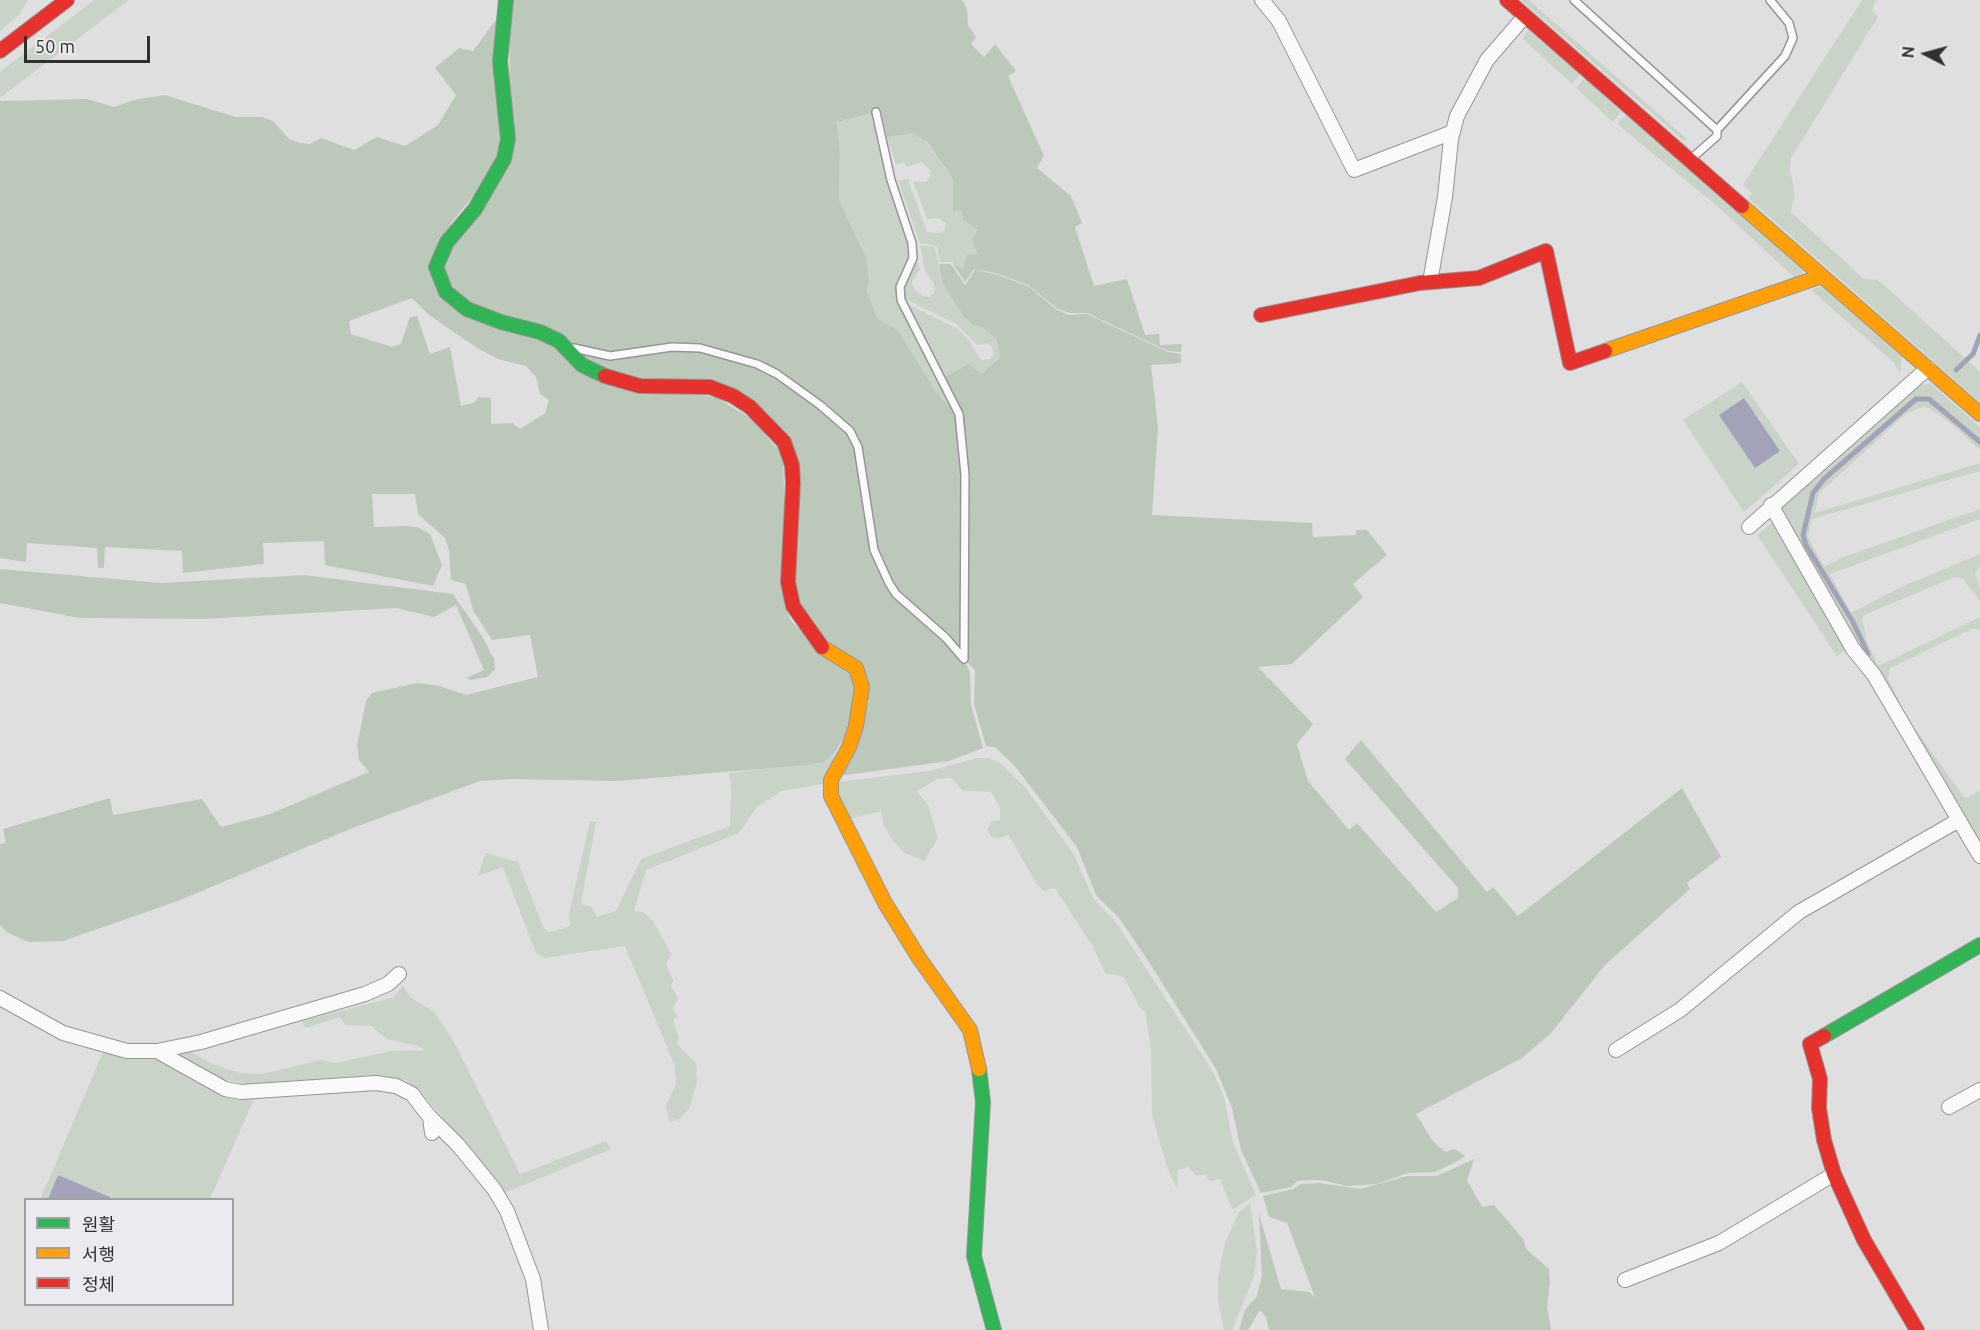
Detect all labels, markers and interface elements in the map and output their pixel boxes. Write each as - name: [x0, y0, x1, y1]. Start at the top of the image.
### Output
- scale bar: [27, 24, 153, 62]
- north arrow: [1896, 24, 1956, 84]
- text: 50 m: [35, 36, 75, 56]
- text: N: [1899, 45, 1918, 59]
- legend: [24, 1198, 234, 1306]
- text: 원활: [82, 1214, 115, 1234]
- text: 서행: [82, 1244, 115, 1264]
- text: 정체: [82, 1274, 115, 1294]

